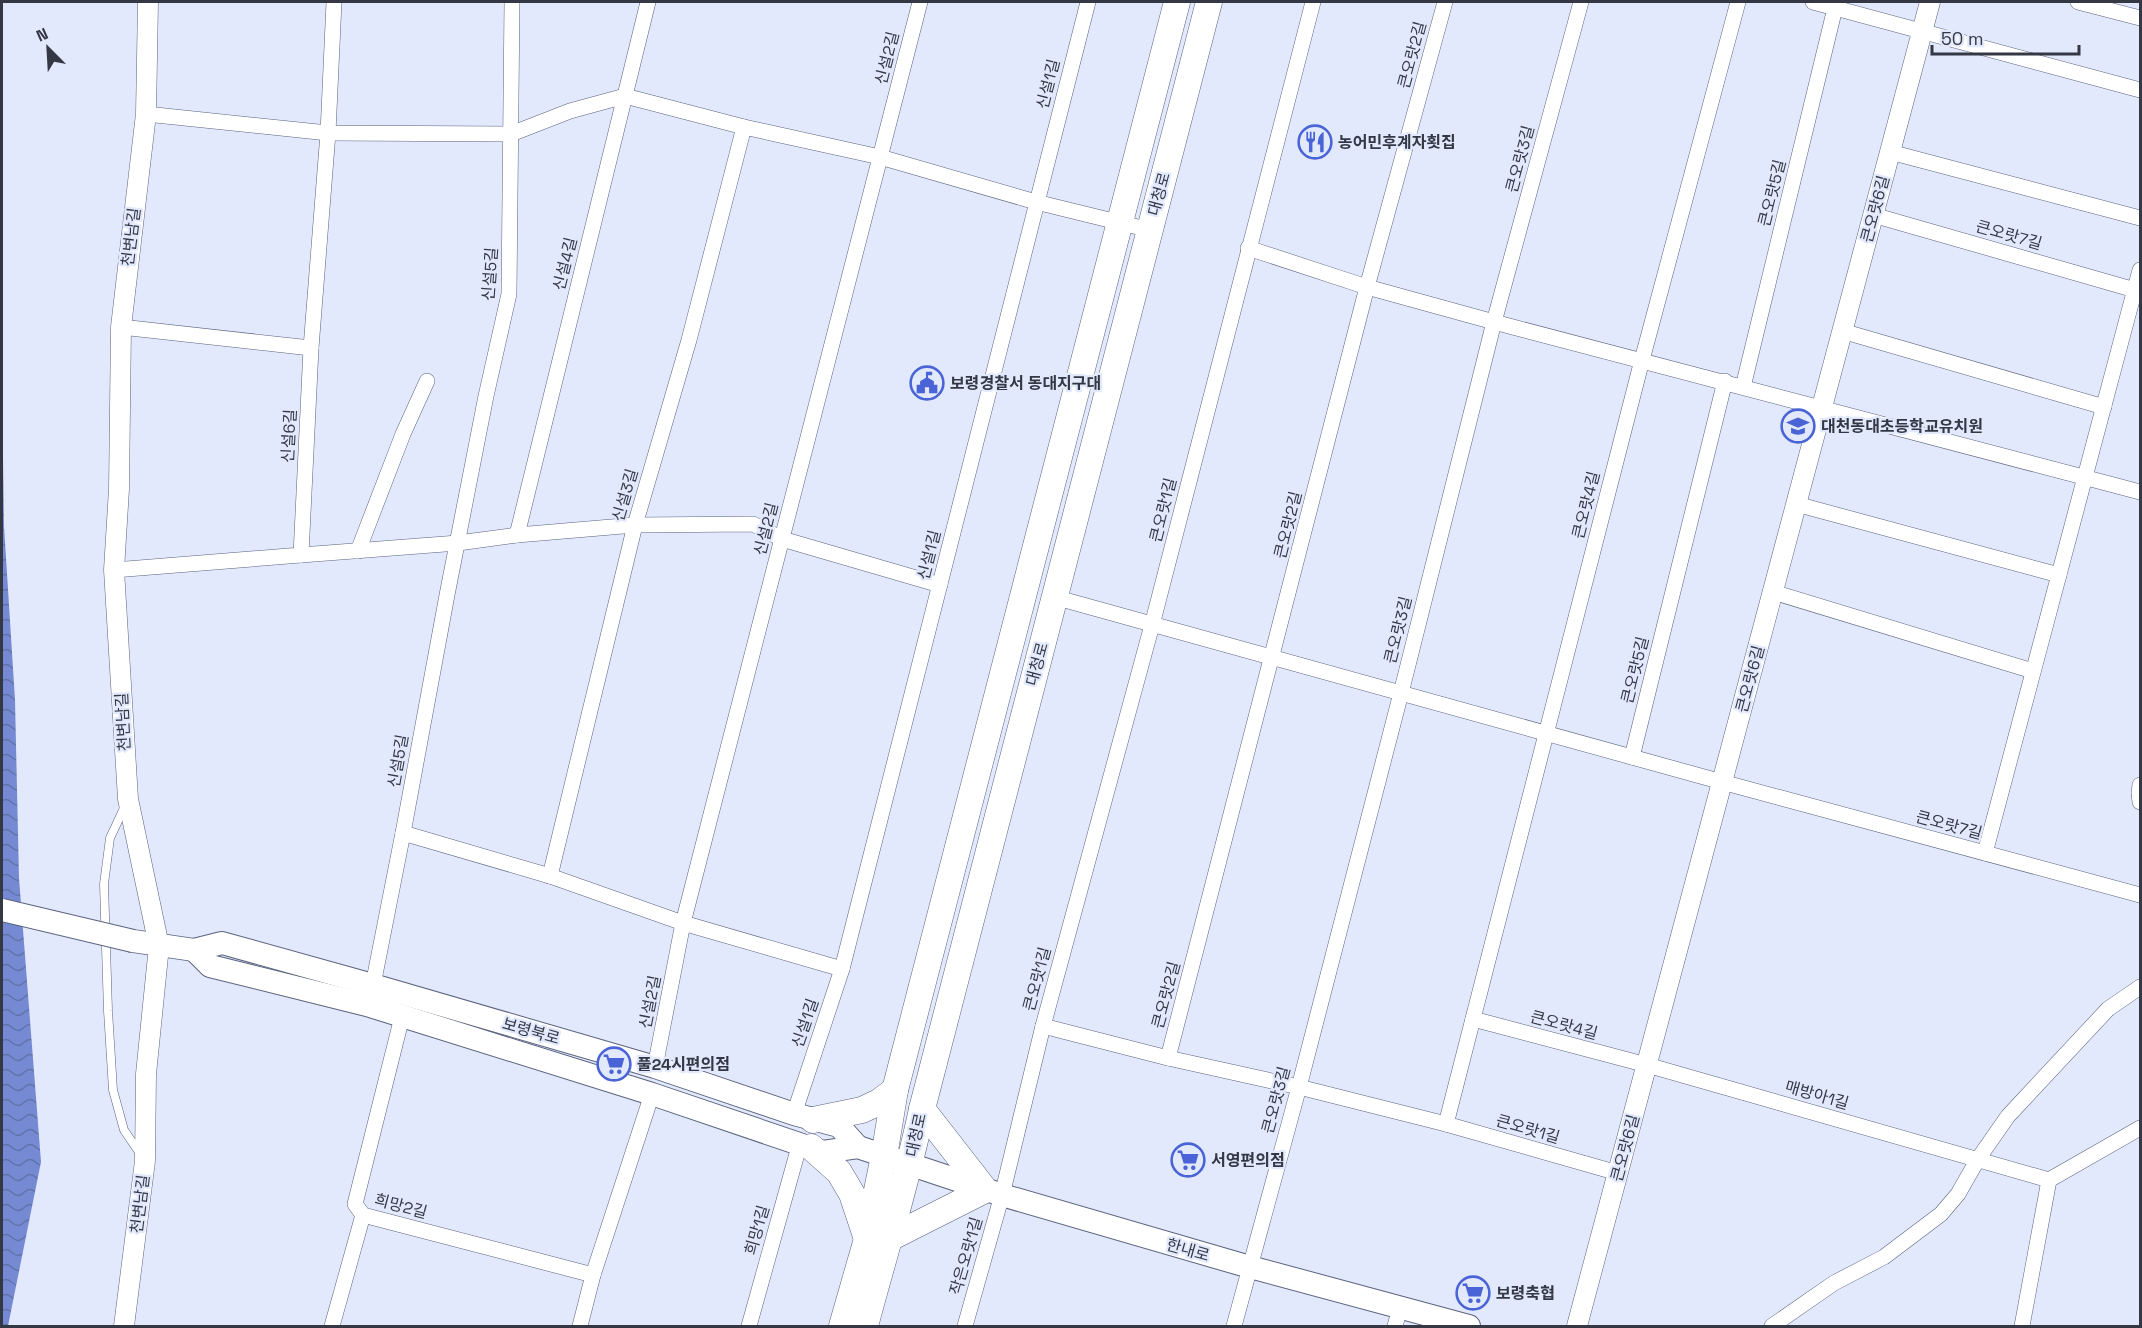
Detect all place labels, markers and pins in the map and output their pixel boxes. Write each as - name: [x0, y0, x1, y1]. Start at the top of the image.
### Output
- restaurant icon: 농어민후계자횟집: [1297, 124, 1333, 160]
- place label: 농어민후계자횟집: [1338, 132, 1456, 153]
- public building icon: 보령경찰서 동대지구대: [909, 365, 945, 401]
- place label: 보령경찰서 동대지구대: [950, 373, 1101, 394]
- school or university icon: 대천동대초등학교유치원: [1780, 408, 1816, 444]
- place label: 대천동대초등학교유치원: [1821, 416, 1983, 437]
- supermarket icon: 풀24시편의점: [596, 1046, 632, 1082]
- place label: 풀24시편의점: [637, 1054, 730, 1075]
- supermarket icon: 서영편의점: [1170, 1142, 1206, 1178]
- place label: 서영편의점: [1211, 1150, 1285, 1171]
- supermarket icon: 보령축협: [1455, 1275, 1491, 1311]
- place label: 보령축협: [1496, 1283, 1555, 1304]

